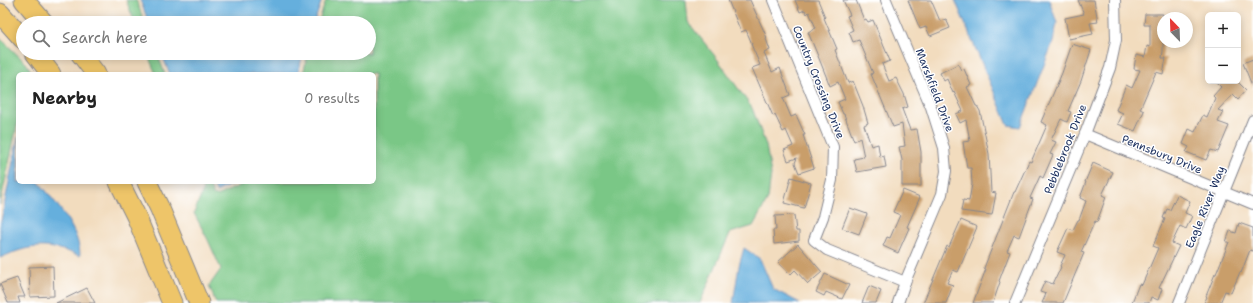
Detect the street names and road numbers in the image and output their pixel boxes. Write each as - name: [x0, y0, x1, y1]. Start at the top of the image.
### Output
- street label: Country Crossing Drive: [789, 23, 848, 141]
- street label: Marshfield Drive: [912, 46, 957, 134]
- street label: Pebblebrook Drive: [1041, 102, 1090, 196]
- street label: Pennsbury Drive: [1119, 132, 1204, 177]
- street label: Eagle River Way: [1182, 164, 1229, 251]

